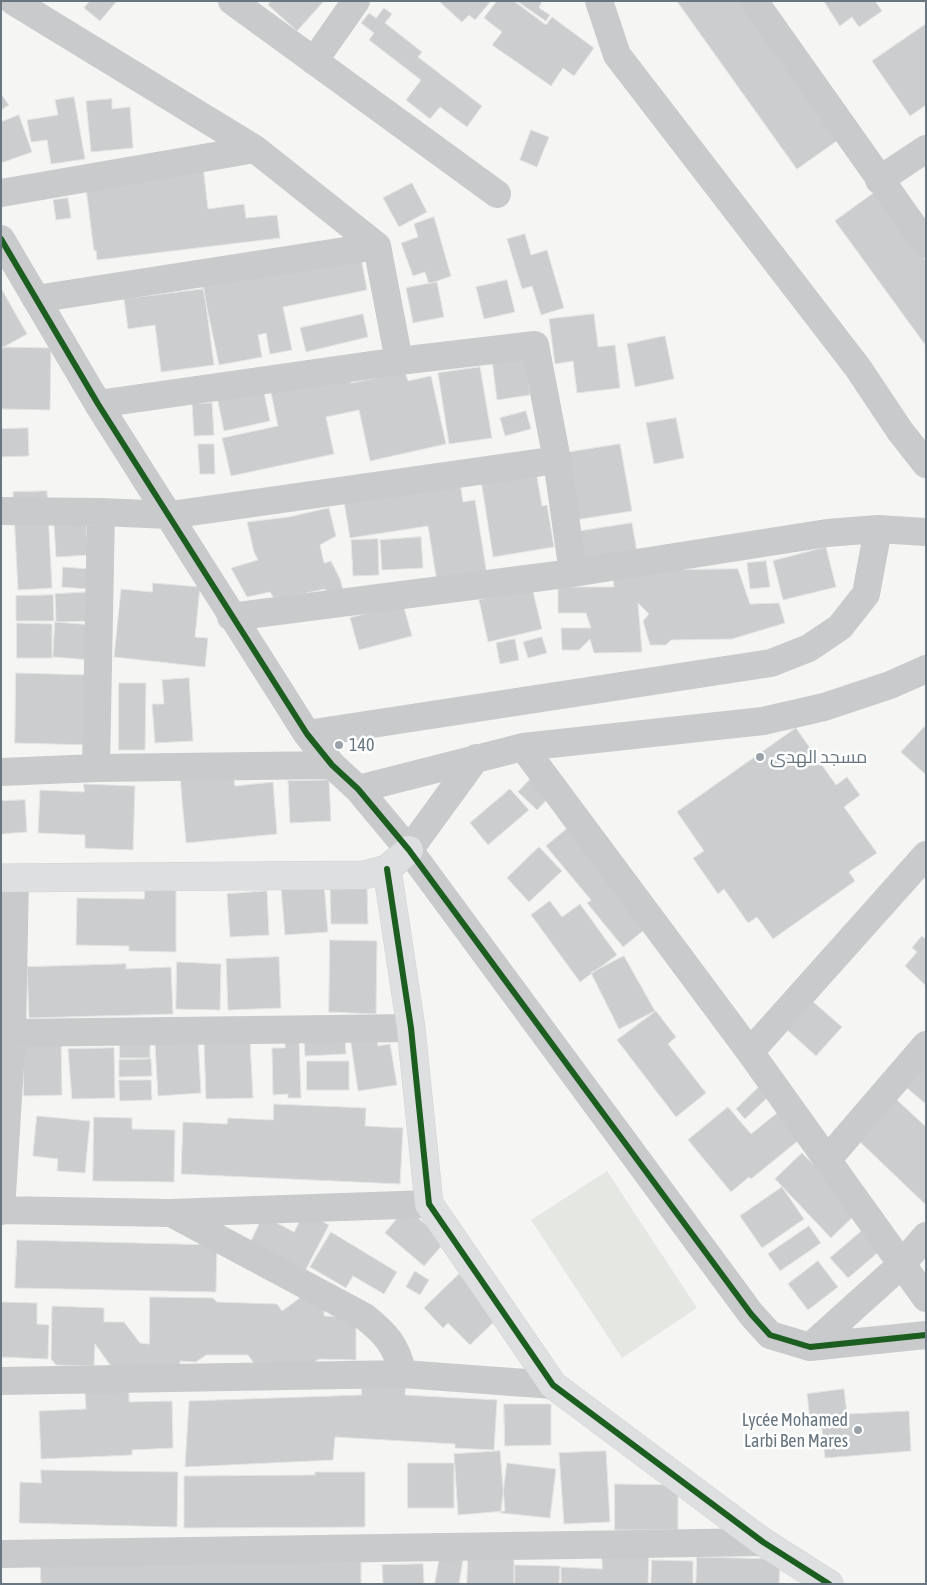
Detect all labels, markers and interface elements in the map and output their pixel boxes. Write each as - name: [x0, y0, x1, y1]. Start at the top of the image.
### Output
- place label: 140: [349, 734, 374, 756]
- marker: 140: [333, 739, 345, 751]
- place label: مسجد الهدى: [770, 746, 867, 768]
- marker: مسجد الهدى: [754, 751, 766, 763]
- place label: Lycée Mohamed Larbi Ben Mares: [742, 1409, 848, 1452]
- marker: Lycée Mohamed Larbi Ben Mares: [852, 1424, 864, 1436]

